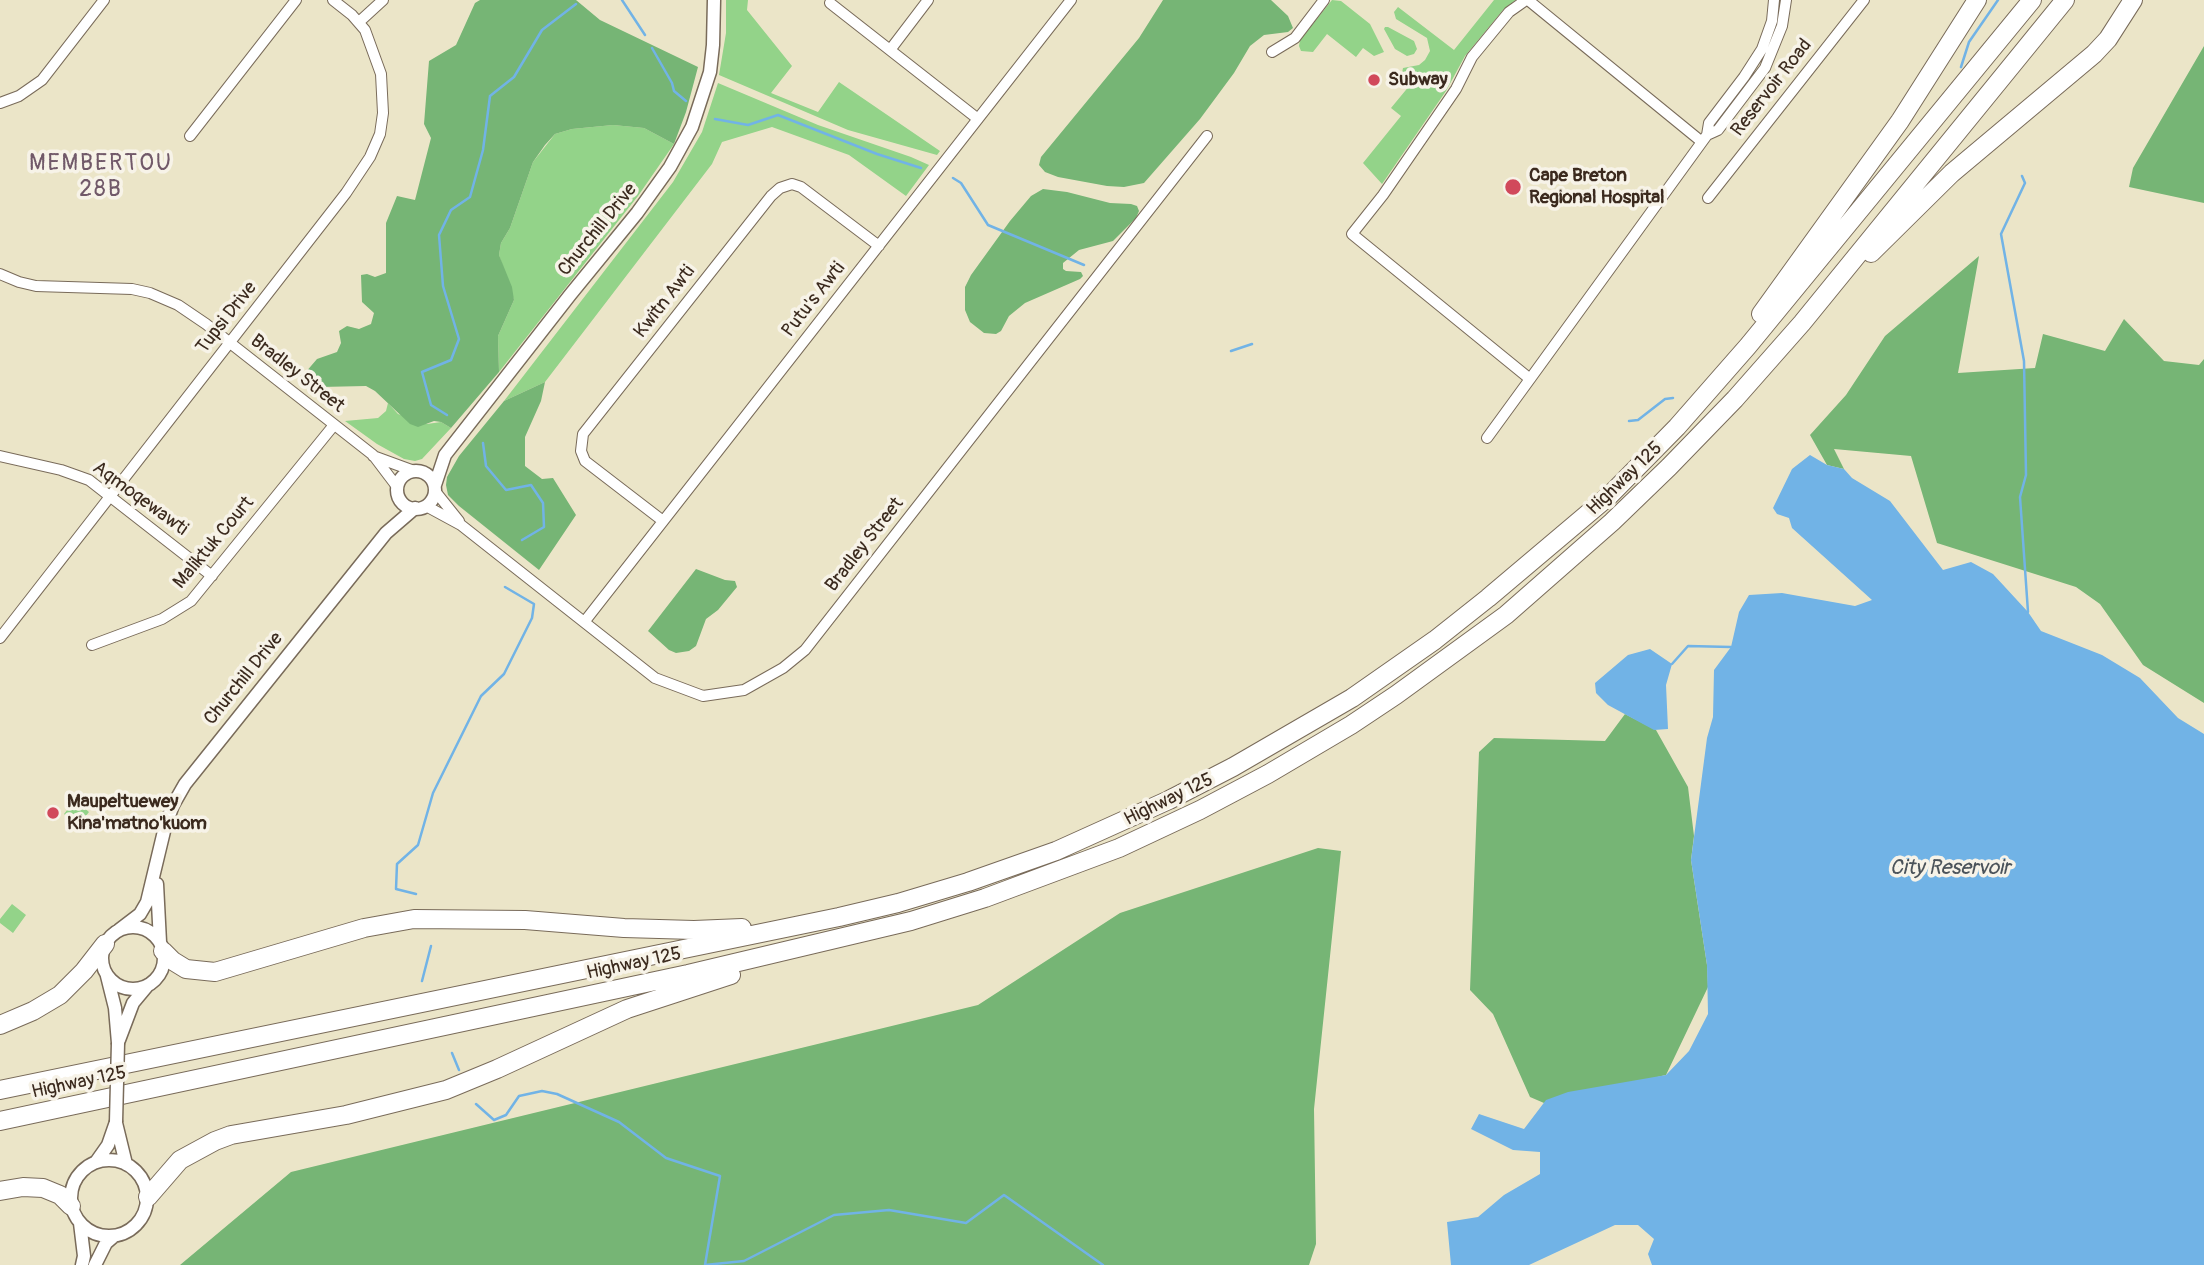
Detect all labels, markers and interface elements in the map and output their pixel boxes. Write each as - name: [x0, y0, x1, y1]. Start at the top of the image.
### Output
- street label: Reservoir Road: [1727, 35, 1817, 141]
- place label: Subway: [1388, 69, 1448, 91]
- marker: Subway: [1366, 72, 1382, 88]
- district label: MEMBERTOU 28B: [30, 150, 172, 204]
- place label: Cape Breton Regional Hospital: [1529, 165, 1665, 209]
- marker: Cape Breton Regional Hospital: [1503, 177, 1523, 197]
- street label: Churchill Drive: [554, 179, 642, 281]
- street label: Putu's Awti: [778, 258, 850, 342]
- street label: Kwitn Awti: [630, 261, 700, 343]
- street label: Tupsi Drive: [192, 277, 262, 359]
- street label: Bradley Street: [245, 330, 349, 418]
- street label: Highway 125: [1582, 437, 1668, 521]
- street label: Aqmoqewawti: [88, 457, 192, 541]
- street label: Maliktuk Court: [169, 492, 259, 594]
- street label: Bradley Street: [821, 493, 909, 597]
- street label: Churchill Drive: [200, 628, 288, 730]
- street label: Highway 125: [1121, 769, 1217, 831]
- place label: Maupeltuewey Kina'matno'kuom: [67, 791, 207, 835]
- marker: Maupeltuewey Kina'matno'kuom: [45, 805, 61, 821]
- water label: City Reservoir: [1890, 856, 2010, 882]
- street label: Highway 125: [585, 943, 683, 985]
- street label: Highway 125: [30, 1062, 128, 1104]

